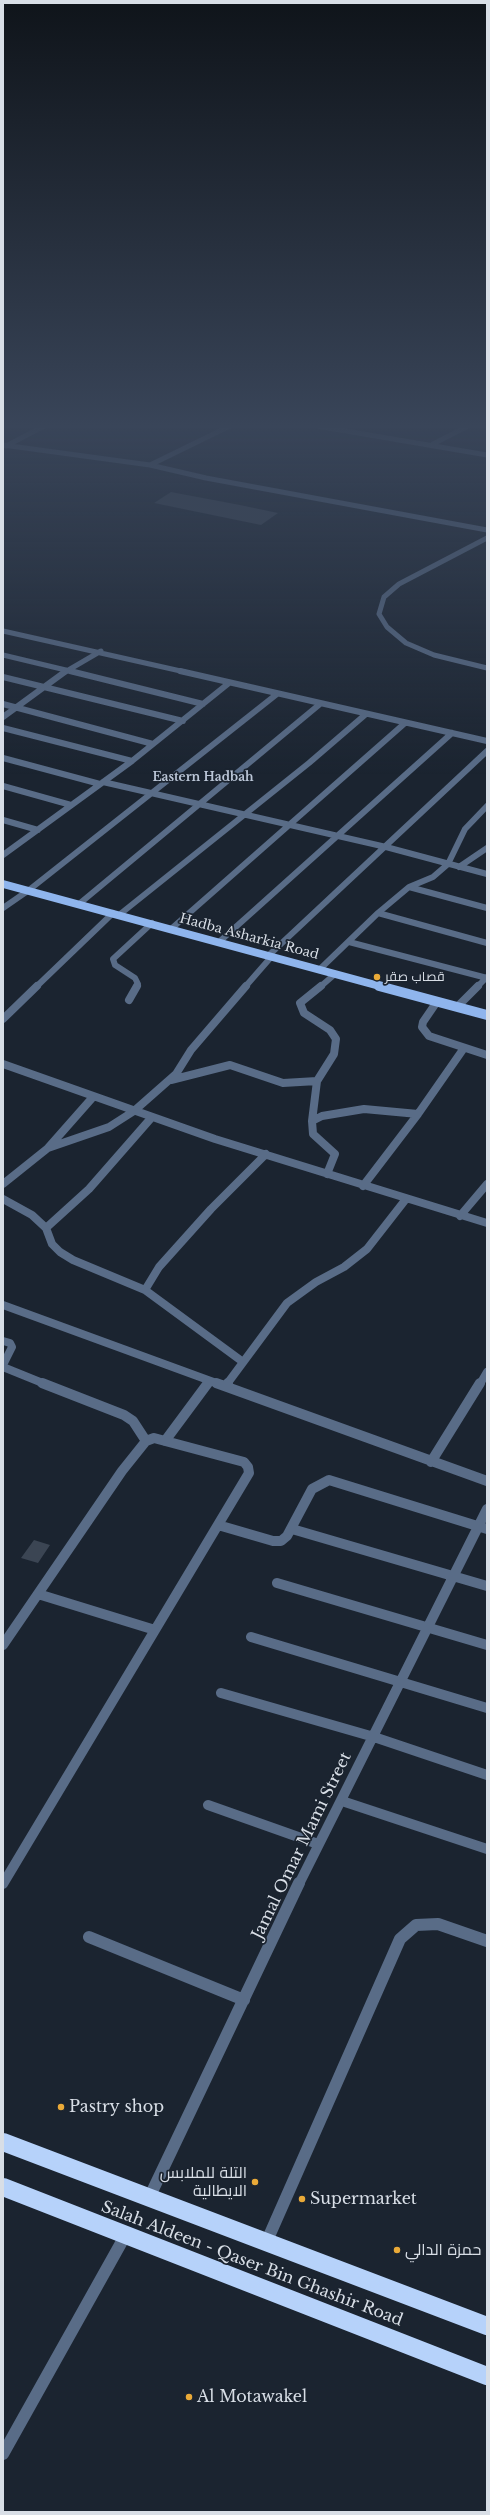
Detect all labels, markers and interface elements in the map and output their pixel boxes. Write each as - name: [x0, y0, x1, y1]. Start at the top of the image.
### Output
- district label: Eastern Hadbah: [152, 771, 254, 785]
- street label: Hadba Asharkia Road: [178, 911, 320, 963]
- place label: قصاب صقر: [385, 969, 445, 985]
- marker: قصاب صقر: [372, 972, 382, 982]
- street label: Jamal Omar Mami Street: [248, 1749, 356, 1943]
- place label: Pastry shop: [69, 2097, 164, 2117]
- marker: Pastry shop: [56, 2102, 66, 2112]
- place label: التلة للملابس الايطالية: [160, 2163, 247, 2201]
- marker: التلة للملابس الايطالية: [250, 2177, 260, 2187]
- place label: Supermarket: [310, 2189, 417, 2209]
- marker: Supermarket: [297, 2194, 307, 2204]
- street label: Salah Aldeen - Qaser Bin Ghashir Road: [99, 2197, 405, 2331]
- place label: حمزة الدالي: [405, 2240, 481, 2260]
- marker: حمزة الدالي: [392, 2245, 402, 2255]
- place label: Al Motawakel: [197, 2387, 307, 2407]
- marker: Al Motawakel: [184, 2392, 194, 2402]

